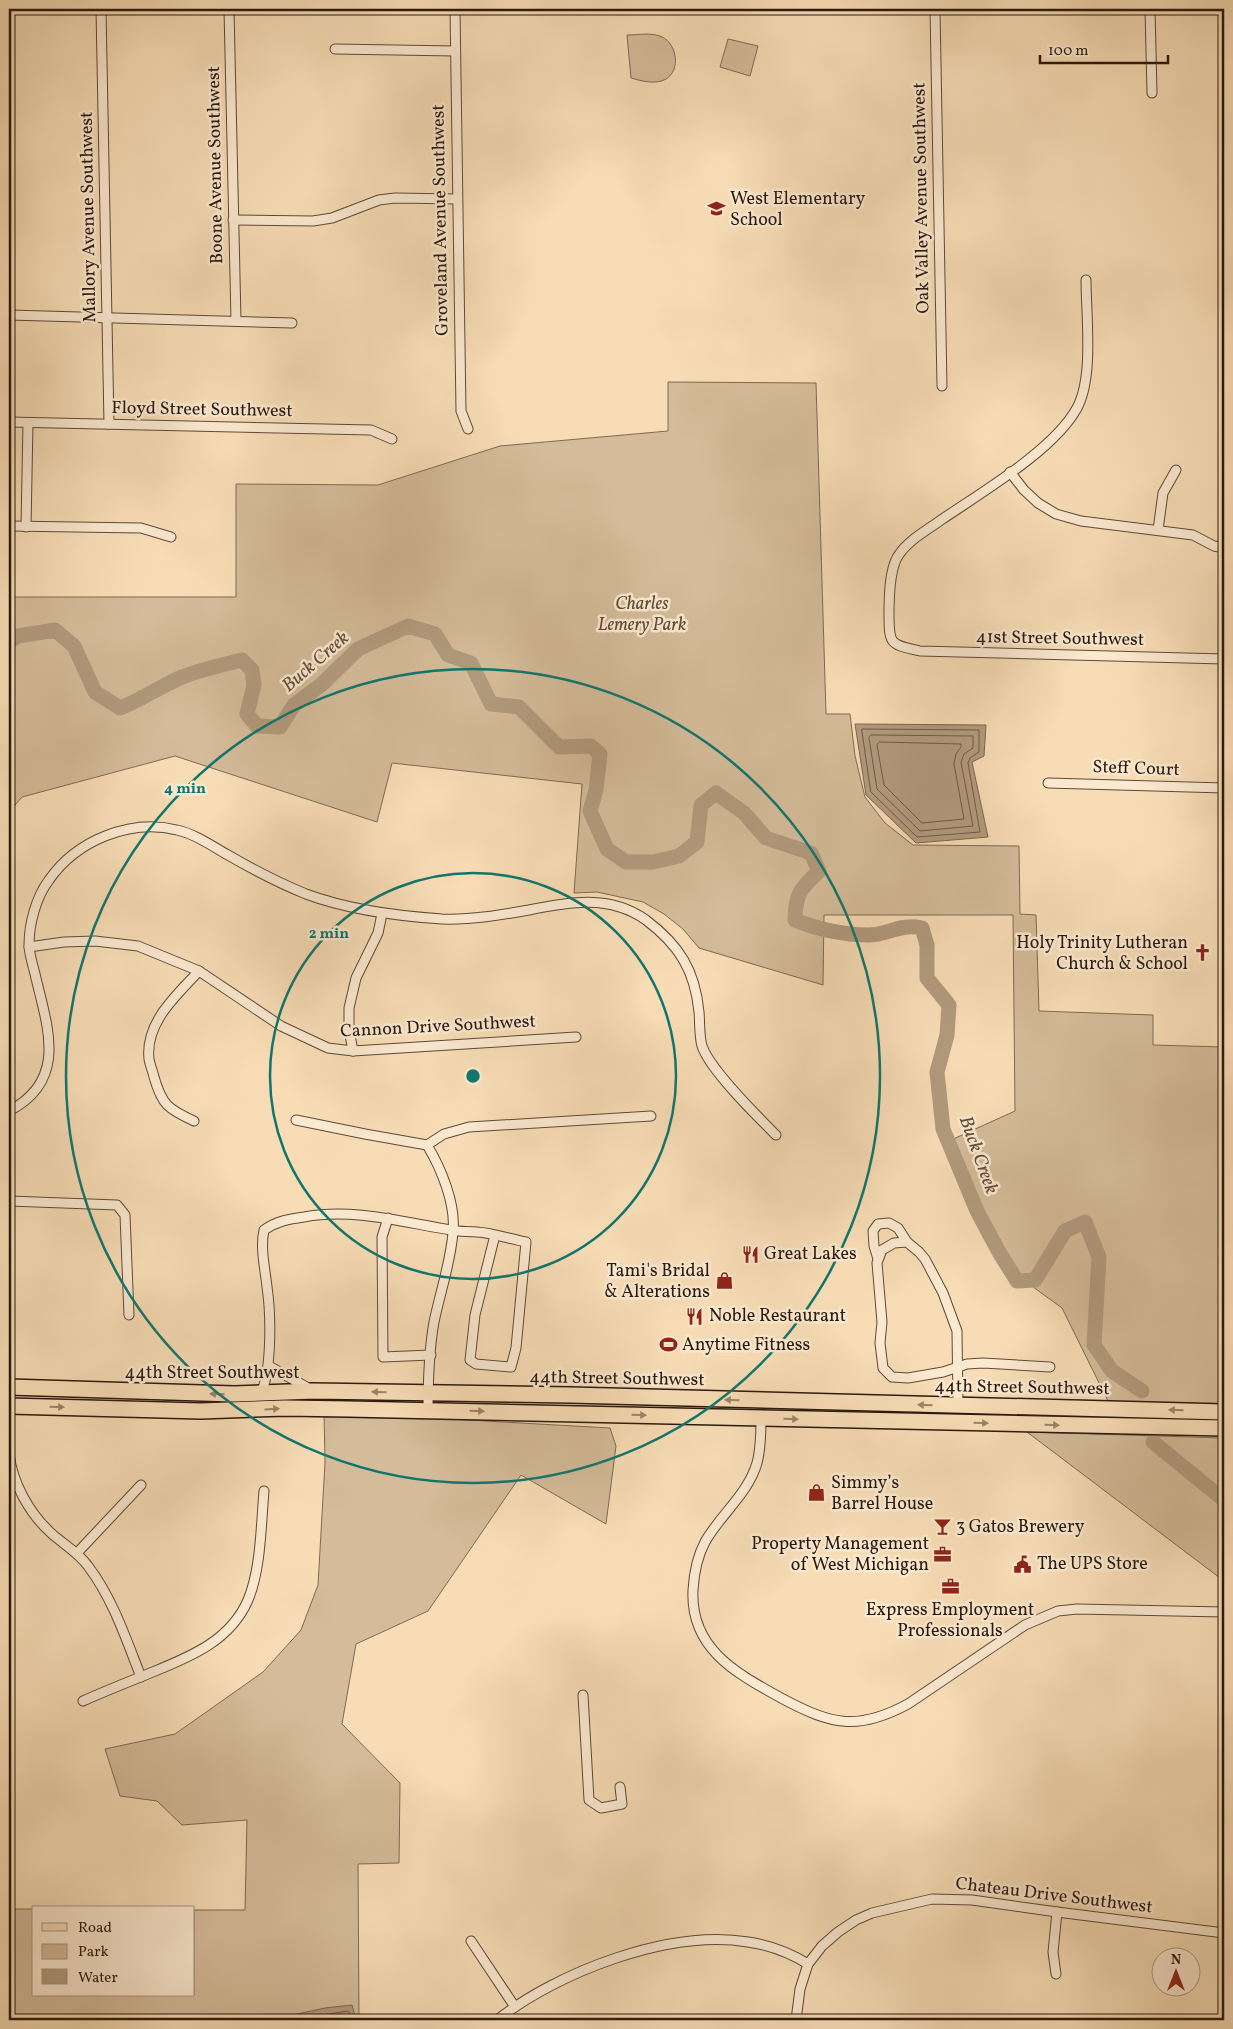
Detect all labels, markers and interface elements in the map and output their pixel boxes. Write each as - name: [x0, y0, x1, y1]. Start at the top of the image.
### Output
- scale bar: [1040, 32, 1168, 64]
- text: 100 m: [1048, 41, 1088, 62]
- street label: Boone Avenue Southwest: [202, 66, 230, 264]
- street label: Oak Valley Avenue Southwest: [907, 82, 937, 314]
- street label: Groveland Avenue Southwest: [426, 104, 456, 336]
- street label: Mallory Avenue Southwest: [75, 111, 103, 323]
- place label: West Elementary School: [730, 187, 866, 233]
- school or university icon: West Elementary School: [706, 199, 726, 219]
- street label: Floyd Street Southwest: [111, 396, 293, 424]
- park label: Charles Lemery Park: [598, 592, 686, 638]
- water label: Buck Creek: [277, 625, 355, 698]
- street label: 41st Street Southwest: [976, 625, 1144, 653]
- street label: Steff Court: [1092, 755, 1180, 783]
- text: 4 min: [164, 779, 206, 800]
- text: 2 min: [309, 924, 349, 945]
- place label: Holy Trinity Lutheran Church & School: [1016, 931, 1188, 977]
- church icon: Holy Trinity Lutheran Church & School: [1192, 943, 1212, 963]
- street label: Cannon Drive Southwest: [339, 1009, 537, 1045]
- centre of rings: [464, 1067, 482, 1085]
- water label: Buck Creek: [952, 1112, 1004, 1198]
- place label: Great Lakes: [764, 1242, 857, 1267]
- restaurant icon: Great Lakes: [740, 1244, 760, 1264]
- place label: Tami's Bridal & Alterations: [604, 1259, 710, 1305]
- shop icon: Tami's Bridal & Alterations: [714, 1271, 734, 1291]
- place label: Noble Restaurant: [709, 1304, 846, 1329]
- restaurant icon: Noble Restaurant: [685, 1306, 705, 1326]
- place label: Anytime Fitness: [682, 1333, 810, 1358]
- sports icon: Anytime Fitness: [658, 1335, 678, 1355]
- street label: 44th Street Southwest: [124, 1361, 300, 1386]
- street label: 44th Street Southwest: [529, 1365, 705, 1393]
- street label: 44th Street Southwest: [934, 1374, 1110, 1402]
- one-way arrow: [371, 1388, 387, 1396]
- one-way arrow: [209, 1390, 225, 1398]
- one-way arrow: [724, 1396, 740, 1404]
- one-way arrow: [917, 1400, 933, 1408]
- one-way arrow: [50, 1403, 66, 1411]
- one-way arrow: [265, 1404, 281, 1412]
- one-way arrow: [1167, 1406, 1183, 1414]
- one-way arrow: [469, 1407, 485, 1415]
- one-way arrow: [632, 1411, 648, 1419]
- one-way arrow: [784, 1415, 800, 1423]
- one-way arrow: [973, 1420, 989, 1428]
- one-way arrow: [1045, 1421, 1061, 1429]
- place label: Simmy’s Barrel House: [831, 1471, 933, 1517]
- shop icon: Simmy’s Barrel House: [807, 1483, 827, 1503]
- place label: 3 Gatos Brewery: [956, 1515, 1085, 1540]
- bar icon: 3 Gatos Brewery: [932, 1517, 952, 1537]
- place label: Property Management of West Michigan: [751, 1532, 929, 1578]
- office icon: Property Management of West Michigan: [933, 1544, 953, 1564]
- place label: The UPS Store: [1037, 1552, 1148, 1577]
- public building icon: The UPS Store: [1013, 1554, 1033, 1574]
- office icon: Express Employment Professionals: [940, 1577, 960, 1597]
- place label: Express Employment Professionals: [866, 1598, 1034, 1644]
- street label: Chateau Drive Southwest: [954, 1872, 1154, 1920]
- legend: [32, 1906, 195, 1996]
- text: Road: [78, 1918, 112, 1939]
- text: Park: [78, 1942, 109, 1963]
- north arrow: [1150, 1946, 1200, 1996]
- text: N: [1171, 1951, 1181, 1970]
- text: Water: [78, 1968, 118, 1989]

